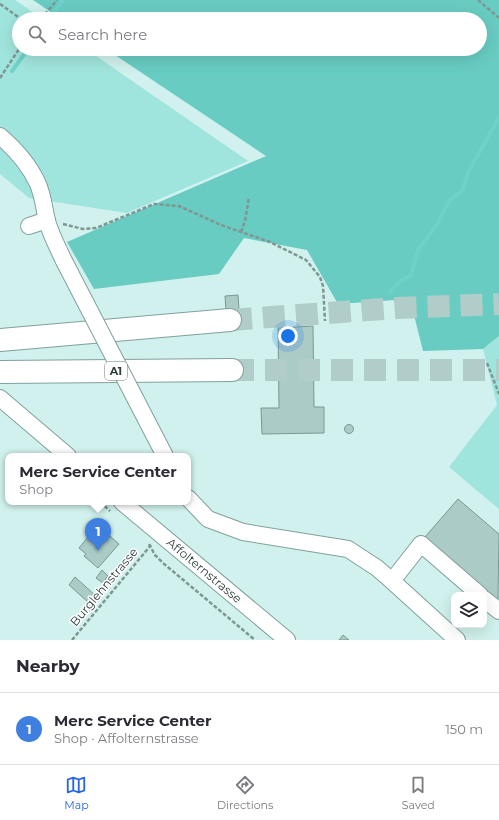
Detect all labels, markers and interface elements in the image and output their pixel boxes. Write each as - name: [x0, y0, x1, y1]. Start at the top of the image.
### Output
- search box: [12, 12, 487, 56]
- icon: search: [26, 23, 48, 45]
- text: Search here: [58, 25, 147, 44]
- your location: [278, 326, 298, 346]
- road number: A1: [105, 362, 127, 380]
- popup: [5, 453, 191, 505]
- text: Merc Service Center: [19, 462, 177, 481]
- text: Shop: [19, 481, 53, 497]
- pin: 1: [85, 518, 111, 551]
- street label: Affolternstrasse: [164, 535, 245, 606]
- street label: Burglehnstrasse: [66, 544, 141, 629]
- map controls: [451, 592, 487, 628]
- button: layers: [451, 592, 487, 628]
- text: Nearby: [16, 656, 80, 676]
- text: Merc Service Center: [54, 711, 212, 730]
- text: 1: [26, 721, 32, 737]
- text: 150 m: [445, 721, 483, 737]
- text: Shop · Affolternstrasse: [54, 730, 199, 746]
- tab: Map: [64, 774, 89, 812]
- tab: Directions: [217, 774, 273, 812]
- tab: Saved: [402, 774, 435, 812]

